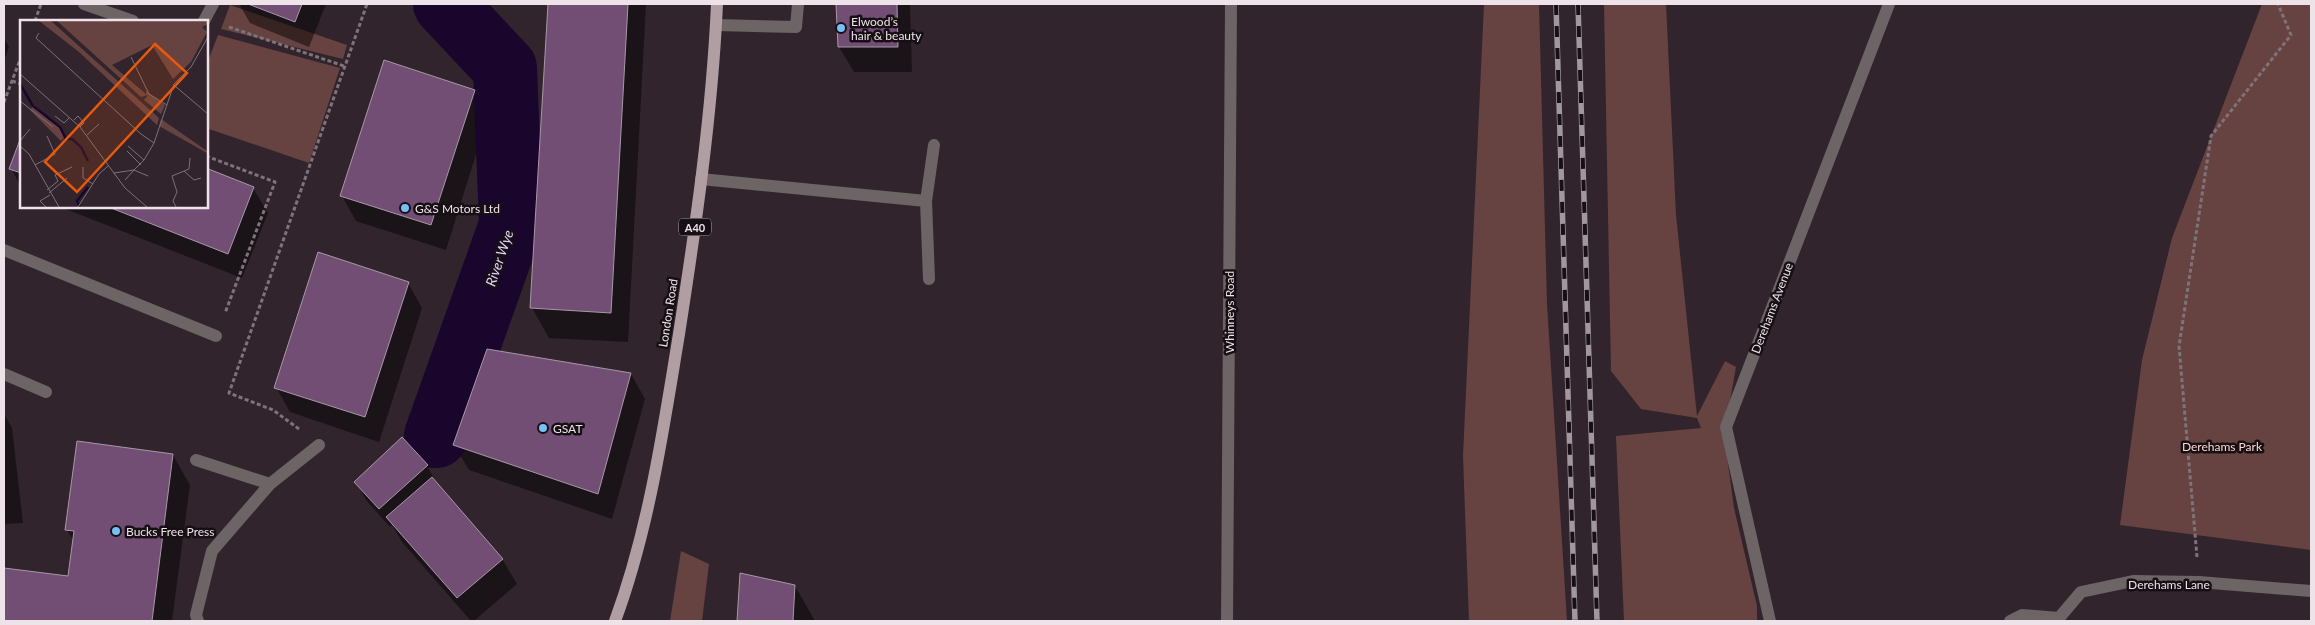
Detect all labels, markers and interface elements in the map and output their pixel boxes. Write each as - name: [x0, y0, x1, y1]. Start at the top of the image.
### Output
- place label: Elwood’s hair & beauty: [851, 14, 922, 43]
- inset map: [20, 20, 208, 208]
- marker: Elwood’s hair & beauty: [835, 22, 847, 34]
- place label: G&S Motors Ltd: [415, 201, 500, 216]
- marker: G&S Motors Ltd: [399, 202, 411, 214]
- road number: A40: [679, 218, 711, 236]
- water label: River Wye: [481, 227, 517, 288]
- street label: Derehams Avenue: [1748, 261, 1796, 355]
- street label: Whinneys Road: [1222, 271, 1237, 353]
- street label: London Road: [655, 278, 681, 348]
- place label: GSAT: [553, 421, 582, 436]
- marker: GSAT: [537, 422, 549, 434]
- park label: Derehams Park: [2182, 439, 2263, 454]
- place label: Bucks Free Press: [126, 524, 215, 539]
- marker: Bucks Free Press: [110, 525, 122, 537]
- street label: Derehams Lane: [2128, 577, 2210, 592]

